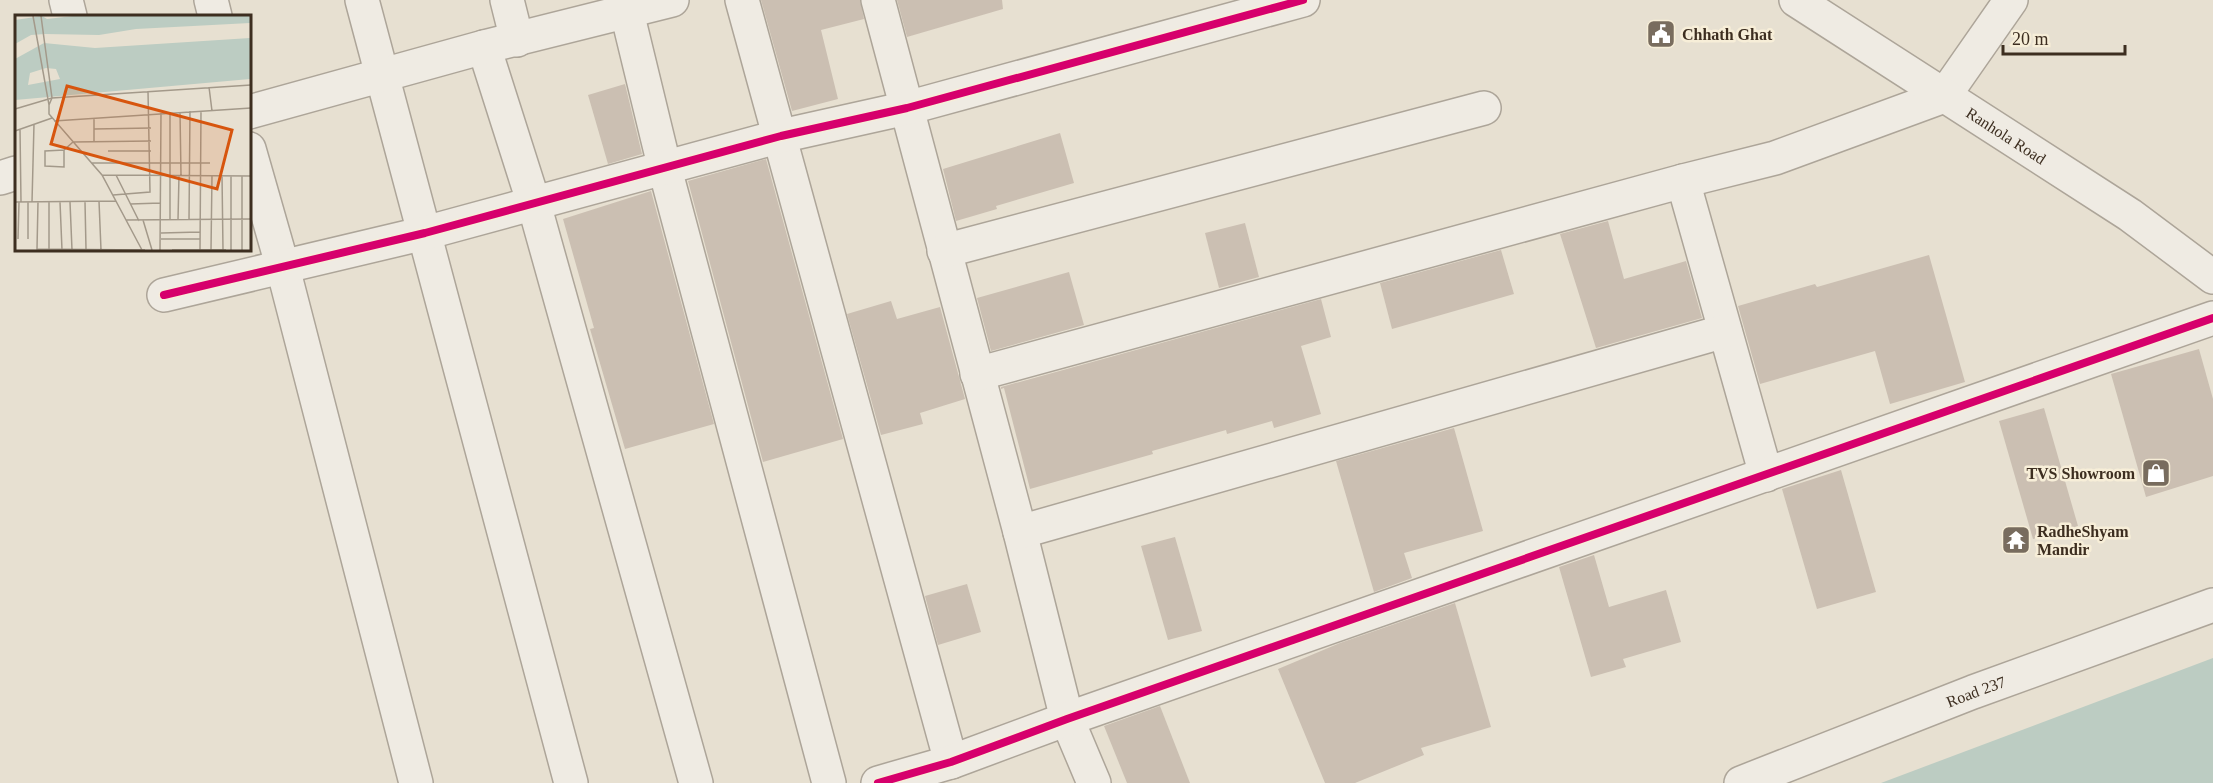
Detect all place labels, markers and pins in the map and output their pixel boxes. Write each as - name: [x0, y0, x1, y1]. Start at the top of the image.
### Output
- public building icon: Chhath Ghat: [1645, 18, 1677, 50]
- place label: Chhath Ghat: [1682, 26, 1773, 43]
- shop icon: TVS Showroom: [2140, 457, 2172, 489]
- place label: TVS Showroom: [2026, 465, 2136, 482]
- place label: RadheShyam Mandir: [2037, 523, 2129, 558]
- temple icon: RadheShyam Mandir: [2000, 524, 2032, 556]

